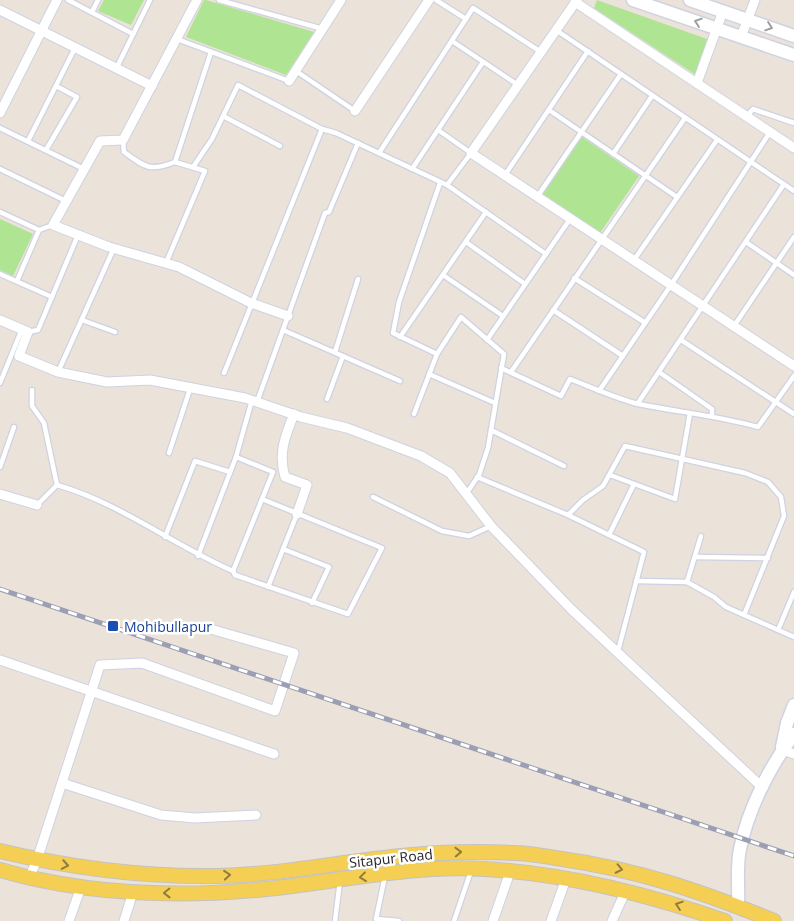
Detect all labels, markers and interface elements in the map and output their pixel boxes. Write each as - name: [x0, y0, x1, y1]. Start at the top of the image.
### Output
- one-way arrow: [694, 18, 703, 28]
- one-way arrow: [764, 21, 773, 31]
- place label: Mohibullapur: [124, 617, 212, 636]
- marker: Mohibullapur: [106, 619, 120, 633]
- street label: Sitapur Road: [348, 844, 434, 872]
- one-way arrow: [454, 847, 462, 858]
- one-way arrow: [60, 859, 69, 870]
- one-way arrow: [615, 863, 623, 874]
- one-way arrow: [223, 870, 231, 881]
- one-way arrow: [359, 871, 367, 882]
- one-way arrow: [162, 888, 170, 898]
- one-way arrow: [675, 901, 684, 911]

